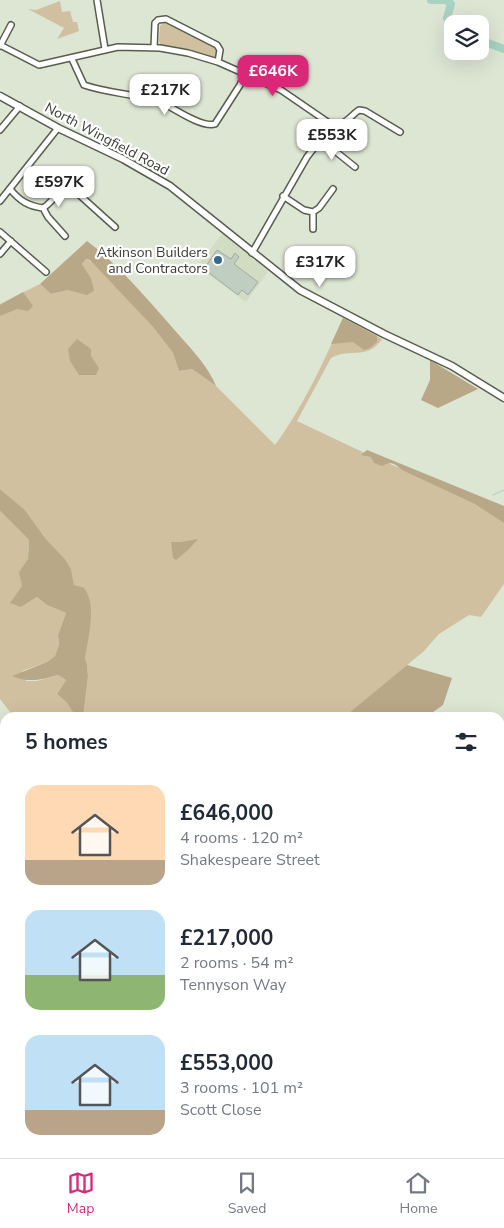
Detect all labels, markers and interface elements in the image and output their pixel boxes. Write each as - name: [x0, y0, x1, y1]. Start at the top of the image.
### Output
- map controls: [444, 15, 489, 60]
- button: layers: [444, 15, 489, 60]
- pin: £646K: [238, 54, 308, 97]
- text: £646K: [248, 60, 298, 82]
- pin: £217K: [130, 74, 200, 116]
- text: £217K: [140, 79, 190, 101]
- street label: North Wingfield Road: [41, 98, 173, 180]
- pin: £553K: [297, 119, 367, 161]
- text: £553K: [307, 124, 357, 146]
- pin: £597K: [24, 166, 94, 208]
- text: £597K: [34, 171, 84, 193]
- place label: Atkinson Builders and Contractors: [97, 243, 208, 278]
- pin: £317K: [285, 246, 355, 288]
- text: £317K: [295, 251, 345, 273]
- marker: Atkinson Builders and Contractors: [212, 254, 224, 266]
- text: 5 homes: [25, 728, 108, 756]
- icon: filters: [452, 728, 480, 756]
- text: £646,000: [180, 799, 273, 827]
- icon: home: [65, 805, 125, 865]
- text: 4 rooms · 120 m²: [180, 827, 303, 849]
- text: Shakespeare Street: [180, 849, 320, 871]
- text: £217,000: [180, 924, 273, 952]
- icon: home: [65, 930, 125, 990]
- text: 2 rooms · 54 m²: [180, 952, 293, 974]
- text: Tennyson Way: [180, 974, 286, 996]
- text: £553,000: [180, 1049, 273, 1077]
- icon: home: [65, 1055, 125, 1115]
- text: 3 rooms · 101 m²: [180, 1077, 303, 1099]
- text: Scott Close: [180, 1099, 262, 1121]
- tab: Map: [67, 1169, 95, 1218]
- tab: Saved: [228, 1169, 266, 1218]
- tab: Home: [400, 1169, 437, 1218]

